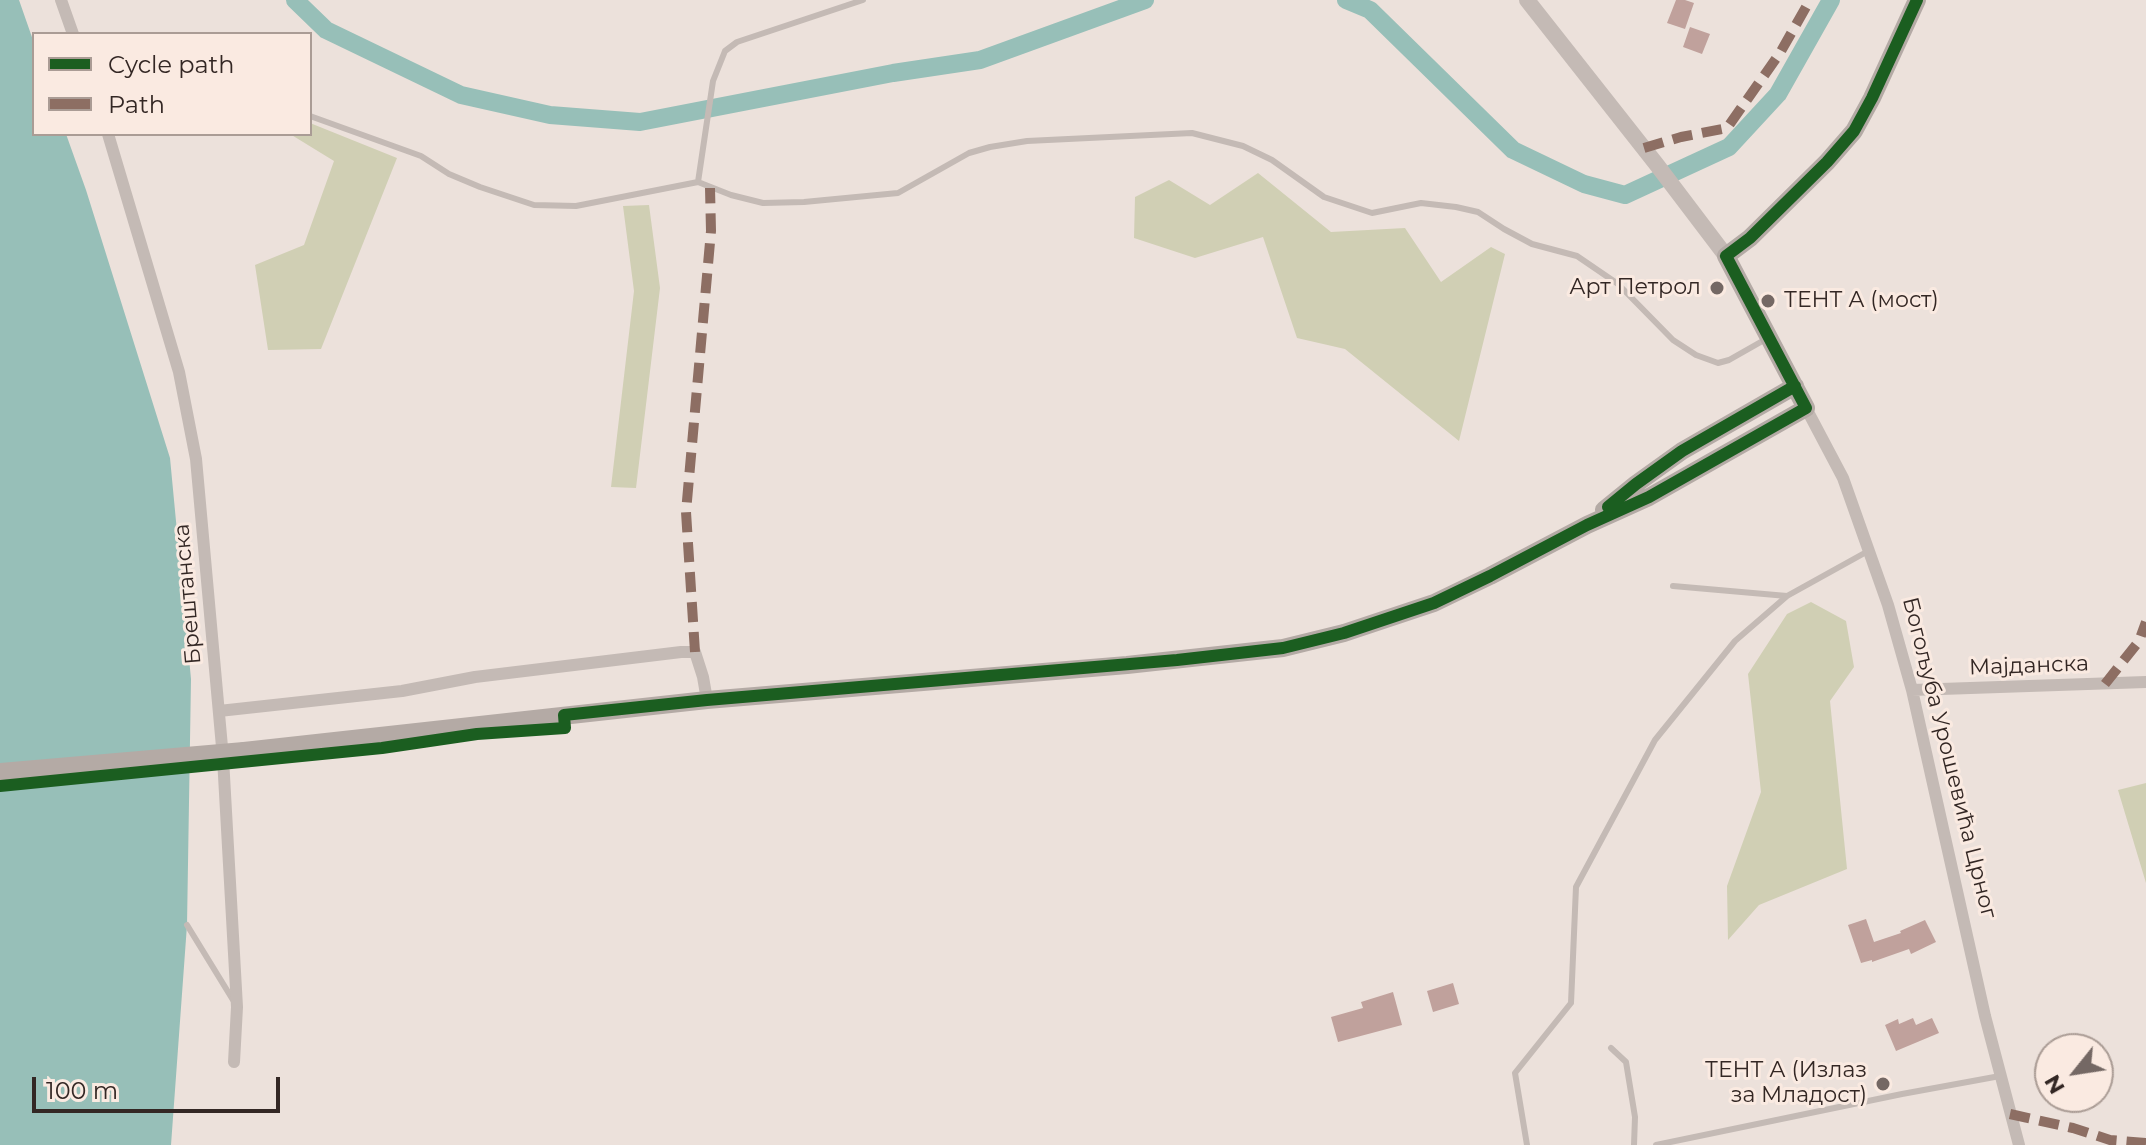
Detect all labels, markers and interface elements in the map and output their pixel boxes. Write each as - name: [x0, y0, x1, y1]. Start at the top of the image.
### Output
- legend: [32, 32, 312, 136]
- text: Cycle path: [108, 50, 235, 79]
- text: Path: [108, 90, 165, 119]
- place label: Арт Петрол: [1569, 275, 1701, 301]
- marker: Арт Петрол: [1708, 279, 1726, 297]
- place label: ТЕНТ А (мост): [1784, 288, 1939, 314]
- marker: ТЕНТ А (мост): [1759, 292, 1777, 310]
- street label: Брештанска: [169, 523, 207, 665]
- street label: Богољуба Урошевића Црног: [1896, 595, 2002, 921]
- street label: Мајданска: [1969, 651, 2089, 681]
- north arrow: [2034, 1033, 2114, 1113]
- place label: ТЕНТ А (Излаз за Младост): [1705, 1058, 1867, 1110]
- scale bar: [36, 1061, 284, 1111]
- text: N: [2038, 1070, 2071, 1099]
- marker: ТЕНТ А (Излаз за Младост): [1874, 1075, 1892, 1093]
- text: 100 m: [46, 1076, 118, 1105]

